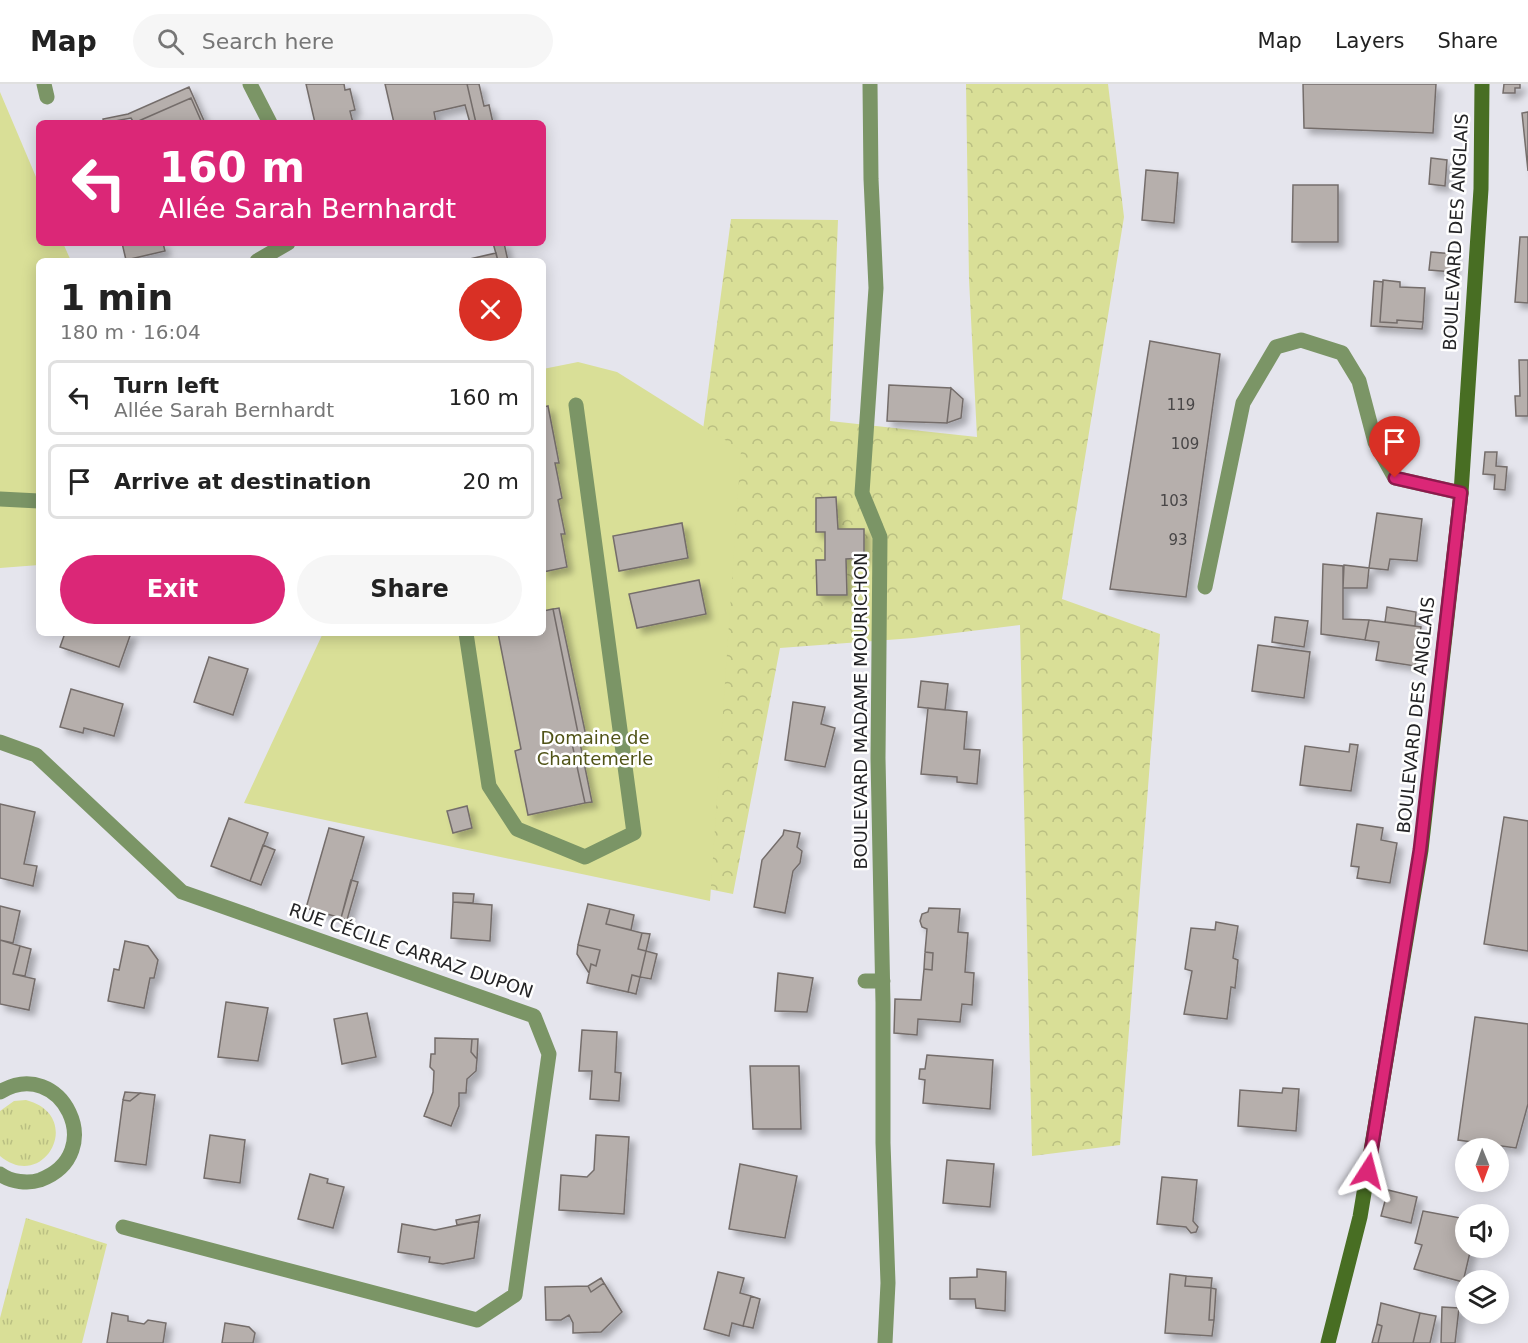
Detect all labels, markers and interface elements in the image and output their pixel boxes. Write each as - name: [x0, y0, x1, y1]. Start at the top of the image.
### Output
- search box: [133, 14, 553, 68]
- text: Map: [30, 25, 97, 58]
- icon: search: [154, 25, 187, 58]
- text: Search here: [202, 29, 334, 54]
- text: Map: [1258, 29, 1302, 53]
- text: Layers: [1335, 29, 1404, 53]
- text: Share: [1437, 29, 1498, 53]
- street label: BOULEVARD DES ANGLAIS: [1439, 113, 1472, 351]
- text: 160 m: [159, 143, 305, 192]
- icon: left: [60, 144, 138, 222]
- text: Allée Sarah Bernhardt: [159, 193, 456, 224]
- text: 1 min: [60, 277, 173, 318]
- button: close: [459, 278, 522, 341]
- text: 180 m · 16:04: [60, 320, 201, 344]
- text: Turn left: [114, 373, 219, 398]
- icon: left: [63, 381, 96, 414]
- text: 160 m: [449, 385, 519, 410]
- house number: 119: [1167, 396, 1195, 414]
- text: Allée Sarah Bernhardt: [114, 398, 334, 422]
- pin: [1369, 416, 1420, 478]
- icon: arrive: [1378, 425, 1411, 458]
- house number: 109: [1171, 435, 1199, 453]
- icon: arrive: [63, 465, 96, 498]
- text: Arrive at destination: [114, 469, 371, 494]
- text: 20 m: [463, 469, 519, 494]
- house number: 103: [1160, 492, 1188, 510]
- house number: 93: [1168, 531, 1188, 549]
- street label: BOULEVARD MADAME MOURICHON: [850, 552, 871, 870]
- button: Exit: [60, 555, 285, 624]
- button: Share: [297, 555, 522, 624]
- street label: BOULEVARD DES ANGLAIS: [1393, 596, 1438, 834]
- park label: Domaine de Chantemerle: [537, 727, 653, 769]
- street label: RUE CÉCILE CARRAZ DUPON: [286, 899, 536, 1002]
- north arrow: [1455, 1138, 1509, 1192]
- map controls: [1455, 1138, 1509, 1324]
- position arrow: [1336, 1139, 1400, 1203]
- button: sound: [1455, 1204, 1509, 1258]
- button: layers: [1455, 1270, 1509, 1324]

